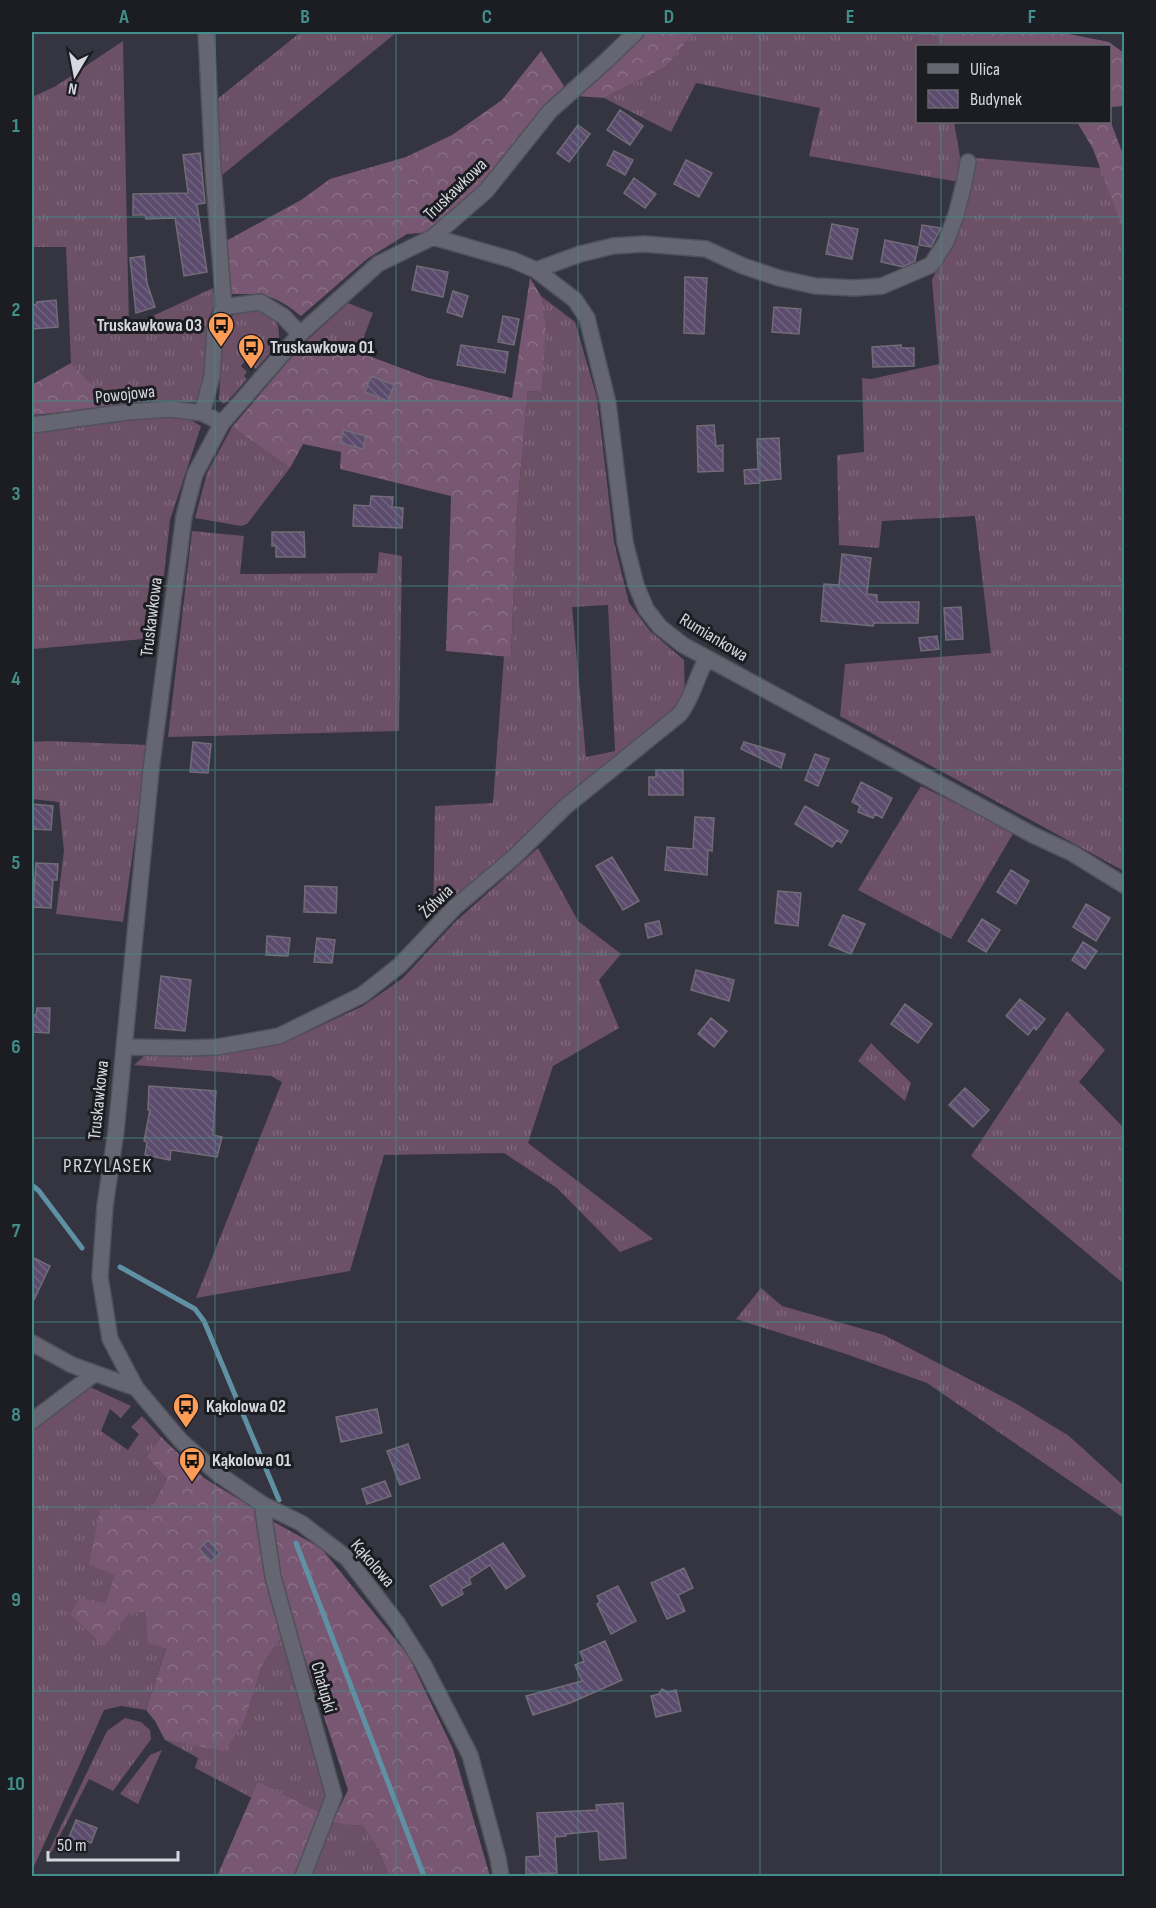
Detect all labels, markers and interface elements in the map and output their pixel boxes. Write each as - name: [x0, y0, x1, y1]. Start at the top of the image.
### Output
- text: A: [118, 5, 129, 29]
- text: B: [300, 5, 310, 29]
- text: C: [482, 5, 492, 29]
- text: D: [664, 5, 674, 29]
- text: E: [846, 5, 854, 29]
- text: F: [1028, 5, 1036, 29]
- north arrow: [45, 45, 105, 105]
- legend: [916, 45, 1111, 123]
- text: Ulica: [970, 59, 1000, 80]
- text: N: [67, 78, 79, 98]
- text: Budynek: [970, 89, 1022, 110]
- text: 1: [12, 114, 20, 138]
- street label: Truskawkowa: [419, 154, 491, 225]
- text: 2: [12, 298, 20, 322]
- bus stop icon: Truskawkowa 03: [206, 310, 236, 348]
- place label: Truskawkowa 03: [97, 315, 202, 336]
- bus stop icon: Truskawkowa 01: [236, 332, 266, 370]
- place label: Truskawkowa 01: [270, 337, 374, 358]
- street label: Powojowa: [94, 381, 156, 408]
- text: 3: [12, 482, 21, 506]
- street label: Truskawkowa: [136, 576, 167, 658]
- street label: Rumiankowa: [676, 609, 752, 666]
- text: 4: [11, 667, 21, 691]
- text: 5: [12, 851, 21, 875]
- street label: Żółwia: [415, 880, 458, 922]
- text: 6: [11, 1035, 21, 1059]
- street label: Truskawkowa: [84, 1059, 113, 1141]
- district label: PRZYLASEK: [63, 1154, 153, 1178]
- text: 7: [12, 1219, 21, 1243]
- bus stop icon: Kąkolowa 02: [171, 1391, 201, 1429]
- place label: Kąkolowa 02: [206, 1396, 286, 1417]
- text: 8: [11, 1403, 21, 1427]
- bus stop icon: Kąkolowa 01: [177, 1445, 207, 1483]
- place label: Kąkolowa 01: [212, 1450, 291, 1471]
- street label: Kąkolowa: [346, 1535, 399, 1592]
- text: 9: [11, 1588, 21, 1612]
- street label: Chałupki: [306, 1659, 341, 1715]
- text: 10: [7, 1772, 25, 1796]
- scale bar: [48, 1824, 178, 1862]
- text: 50 m: [57, 1835, 87, 1856]

